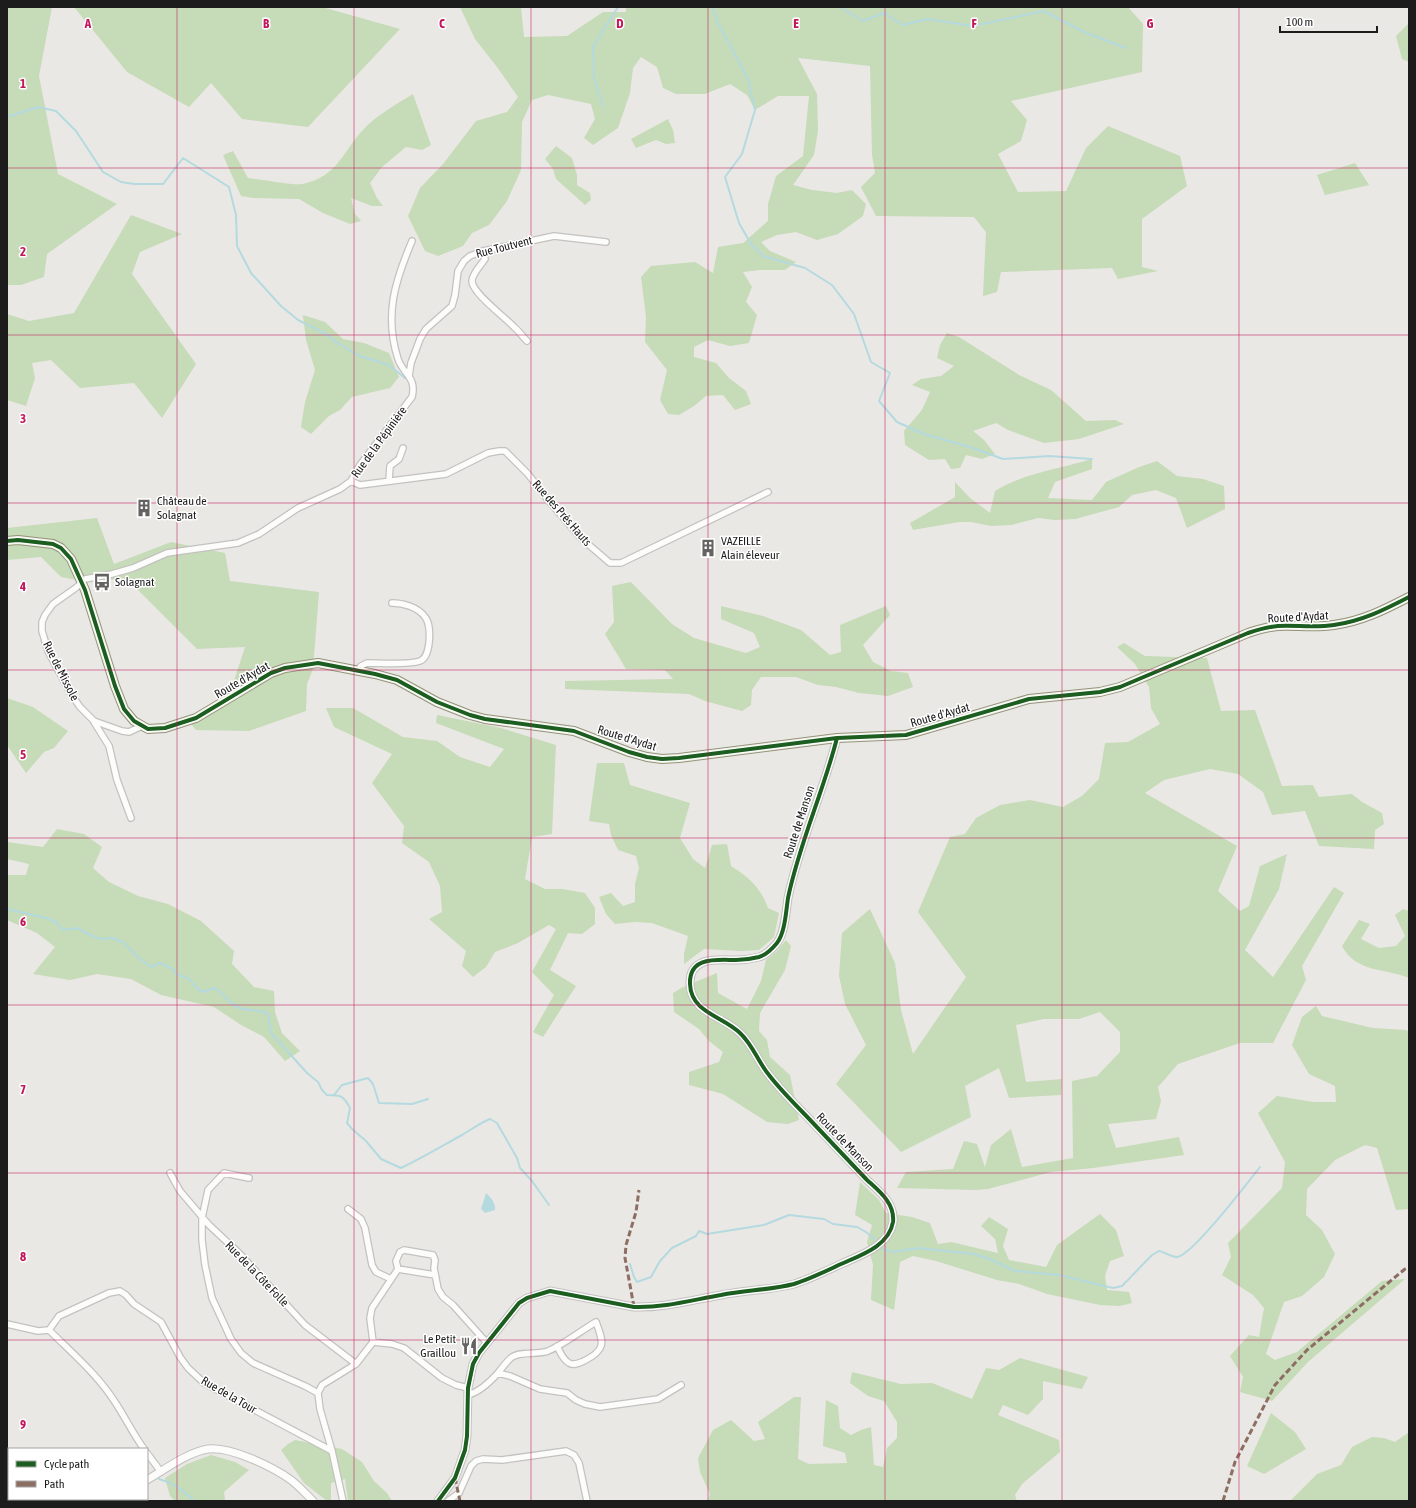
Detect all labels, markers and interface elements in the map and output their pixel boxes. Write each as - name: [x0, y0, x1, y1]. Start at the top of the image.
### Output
- scale bar: [1280, 8, 1377, 34]
- text: 100 m: [1286, 15, 1313, 29]
- text: A: [84, 16, 92, 31]
- text: B: [263, 16, 270, 31]
- text: C: [439, 16, 445, 31]
- text: D: [616, 16, 624, 31]
- text: E: [793, 16, 799, 31]
- text: F: [971, 16, 977, 31]
- text: G: [1147, 16, 1154, 31]
- text: 1: [20, 76, 26, 91]
- street label: Rue Toutvent: [474, 233, 534, 261]
- text: 2: [20, 244, 26, 259]
- street label: Rue de la Pépinière: [348, 404, 410, 480]
- text: 3: [20, 411, 26, 426]
- street label: Rue des Prés Hauts: [530, 477, 594, 549]
- place label: Château de Solagnat: [157, 494, 207, 522]
- building icon: Château de Solagnat: [134, 498, 154, 518]
- place label: VAZEILLE Alain éleveur: [721, 534, 780, 562]
- building icon: VAZEILLE Alain éleveur: [698, 538, 718, 558]
- bus stop icon: Solagnat: [92, 572, 112, 592]
- place label: Solagnat: [115, 575, 155, 589]
- text: 4: [19, 579, 26, 594]
- street label: Route d'Aydat: [1267, 608, 1329, 626]
- street label: Rue de Missole: [40, 639, 82, 703]
- street label: Route d'Aydat: [212, 658, 272, 701]
- street label: Route d'Aydat: [909, 700, 972, 730]
- street label: Route d'Aydat: [596, 722, 659, 754]
- text: 5: [20, 747, 26, 762]
- street label: Route de Manson: [781, 784, 817, 860]
- text: 6: [20, 914, 26, 929]
- text: 7: [20, 1082, 26, 1097]
- street label: Route de Manson: [814, 1110, 876, 1174]
- street label: Rue de la Côte Folle: [222, 1238, 292, 1310]
- text: 8: [20, 1249, 26, 1264]
- place label: Le Petit Graillou: [420, 1332, 457, 1360]
- restaurant icon: Le Petit Graillou: [459, 1336, 479, 1356]
- street label: Rue de la Tour: [199, 1374, 260, 1417]
- text: 9: [20, 1417, 26, 1432]
- legend: [8, 1448, 148, 1500]
- text: Cycle path: [44, 1457, 89, 1471]
- text: Path: [44, 1477, 65, 1491]

